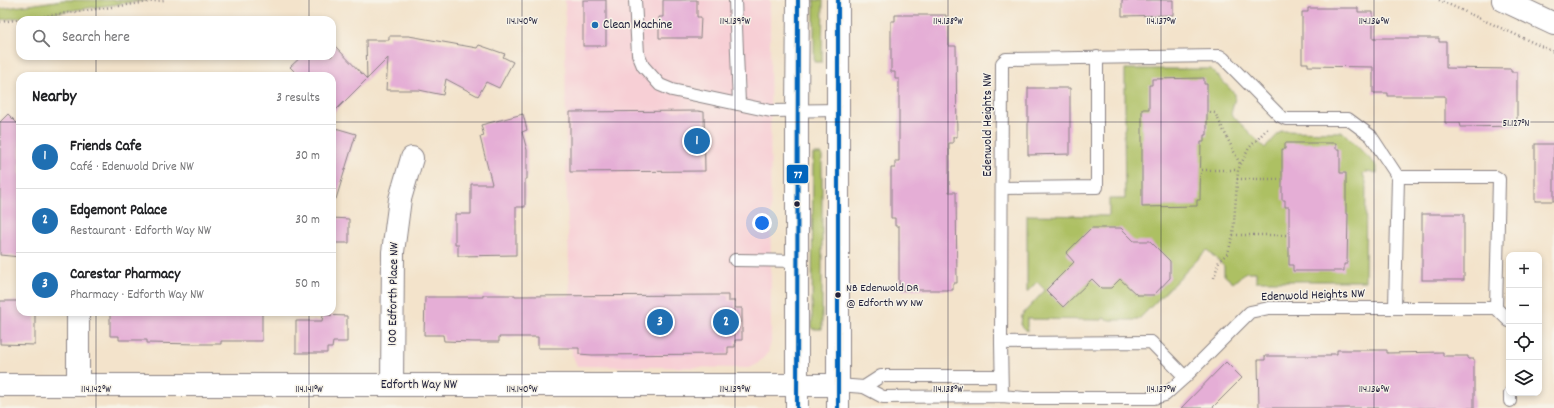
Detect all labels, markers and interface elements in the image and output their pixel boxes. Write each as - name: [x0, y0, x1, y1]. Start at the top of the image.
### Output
- text: 114.140°W: [507, 15, 538, 29]
- text: 114.139°W: [720, 15, 750, 29]
- text: 114.138°W: [933, 15, 963, 29]
- text: 114.137°W: [1146, 15, 1176, 29]
- text: 114.136°W: [1359, 15, 1390, 29]
- search box: [16, 16, 336, 60]
- place label: Clean Machine: [603, 16, 673, 35]
- marker: Clean Machine: [590, 20, 600, 30]
- icon: search: [30, 27, 52, 49]
- text: Search here: [62, 27, 130, 49]
- street label: Edenwold Heights NW: [979, 73, 998, 177]
- text: Nearby: [32, 86, 76, 110]
- text: 3 results: [276, 89, 320, 108]
- text: 51.127°N: [1502, 117, 1530, 131]
- pin: 1: [684, 126, 710, 156]
- text: Friends Cafe: [70, 136, 142, 158]
- text: 1: [44, 147, 46, 166]
- text: 30 m: [295, 147, 320, 166]
- text: Café · Edenwold Drive NW: [70, 158, 194, 177]
- line badge: 77: [786, 164, 809, 184]
- text: 77: [794, 168, 803, 184]
- unlabelled marker: [792, 199, 802, 209]
- text: Edgemont Palace: [70, 200, 167, 222]
- text: 2: [42, 211, 48, 230]
- text: 30 m: [295, 211, 320, 230]
- your location: [752, 213, 772, 233]
- text: Restaurant · Edforth Way NW: [70, 222, 211, 241]
- street label: 100 Edforth Place NW: [384, 241, 404, 346]
- map controls: [1506, 252, 1542, 396]
- button: +: [1506, 252, 1542, 288]
- text: Carestar Pharmacy: [70, 264, 180, 286]
- text: 3: [42, 275, 48, 294]
- text: 50 m: [295, 275, 320, 294]
- place label: NB Edenwold DR @ Edforth WY NW: [846, 280, 923, 312]
- street label: Edenwold Heights NW: [1261, 285, 1366, 307]
- text: Pharmacy · Edforth Way NW: [70, 286, 204, 305]
- button: −: [1506, 288, 1542, 324]
- marker: NB Edenwold DR @ Edforth WY NW: [833, 290, 843, 300]
- pin: 3: [647, 307, 673, 337]
- pin: 2: [713, 307, 739, 337]
- button: locate: [1506, 324, 1542, 360]
- button: layers: [1506, 360, 1542, 396]
- street label: Edforth Way NW: [381, 376, 458, 395]
- text: 114.142°W: [81, 383, 111, 397]
- text: 114.141°W: [295, 383, 323, 397]
- text: 114.140°W: [507, 383, 538, 397]
- text: 114.139°W: [720, 383, 750, 397]
- text: 114.138°W: [933, 383, 963, 397]
- text: 114.137°W: [1146, 383, 1176, 397]
- text: 114.136°W: [1359, 383, 1390, 397]

